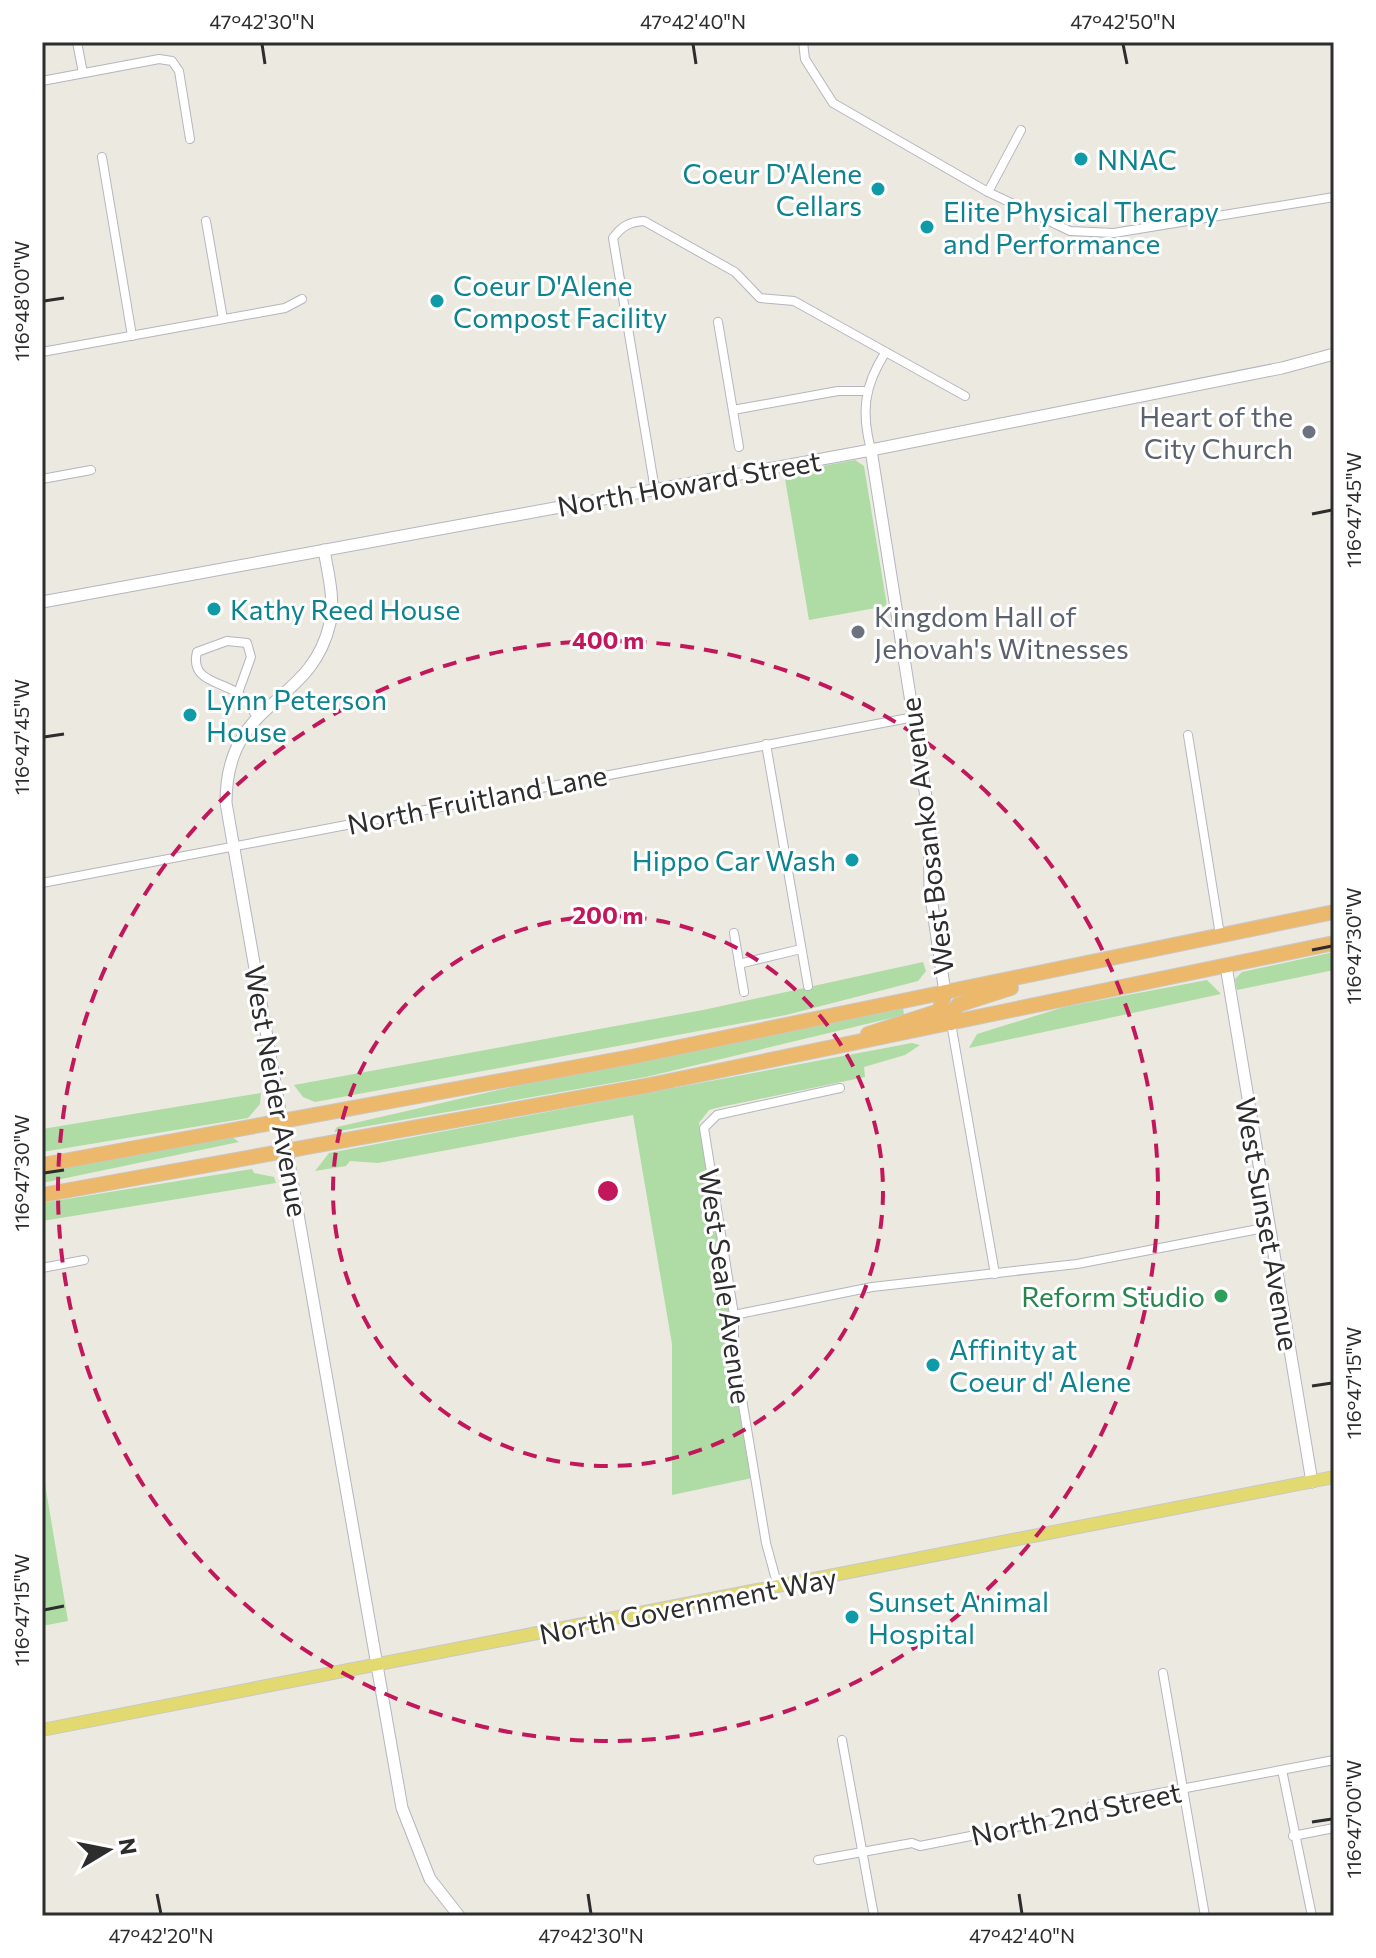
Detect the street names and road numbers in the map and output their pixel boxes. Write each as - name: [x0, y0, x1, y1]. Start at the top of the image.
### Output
- street label: North Howard Street: [554, 443, 824, 523]
- street label: West Bosanko Avenue: [892, 696, 960, 976]
- street label: North Fruitland Lane: [344, 757, 610, 841]
- street label: West Neider Avenue: [238, 963, 316, 1219]
- street label: West Sunset Avenue: [1229, 1095, 1307, 1353]
- street label: West Seale Avenue: [693, 1166, 759, 1406]
- street label: North Government Way: [536, 1559, 840, 1651]
- street label: North 2nd Street: [968, 1774, 1184, 1852]

